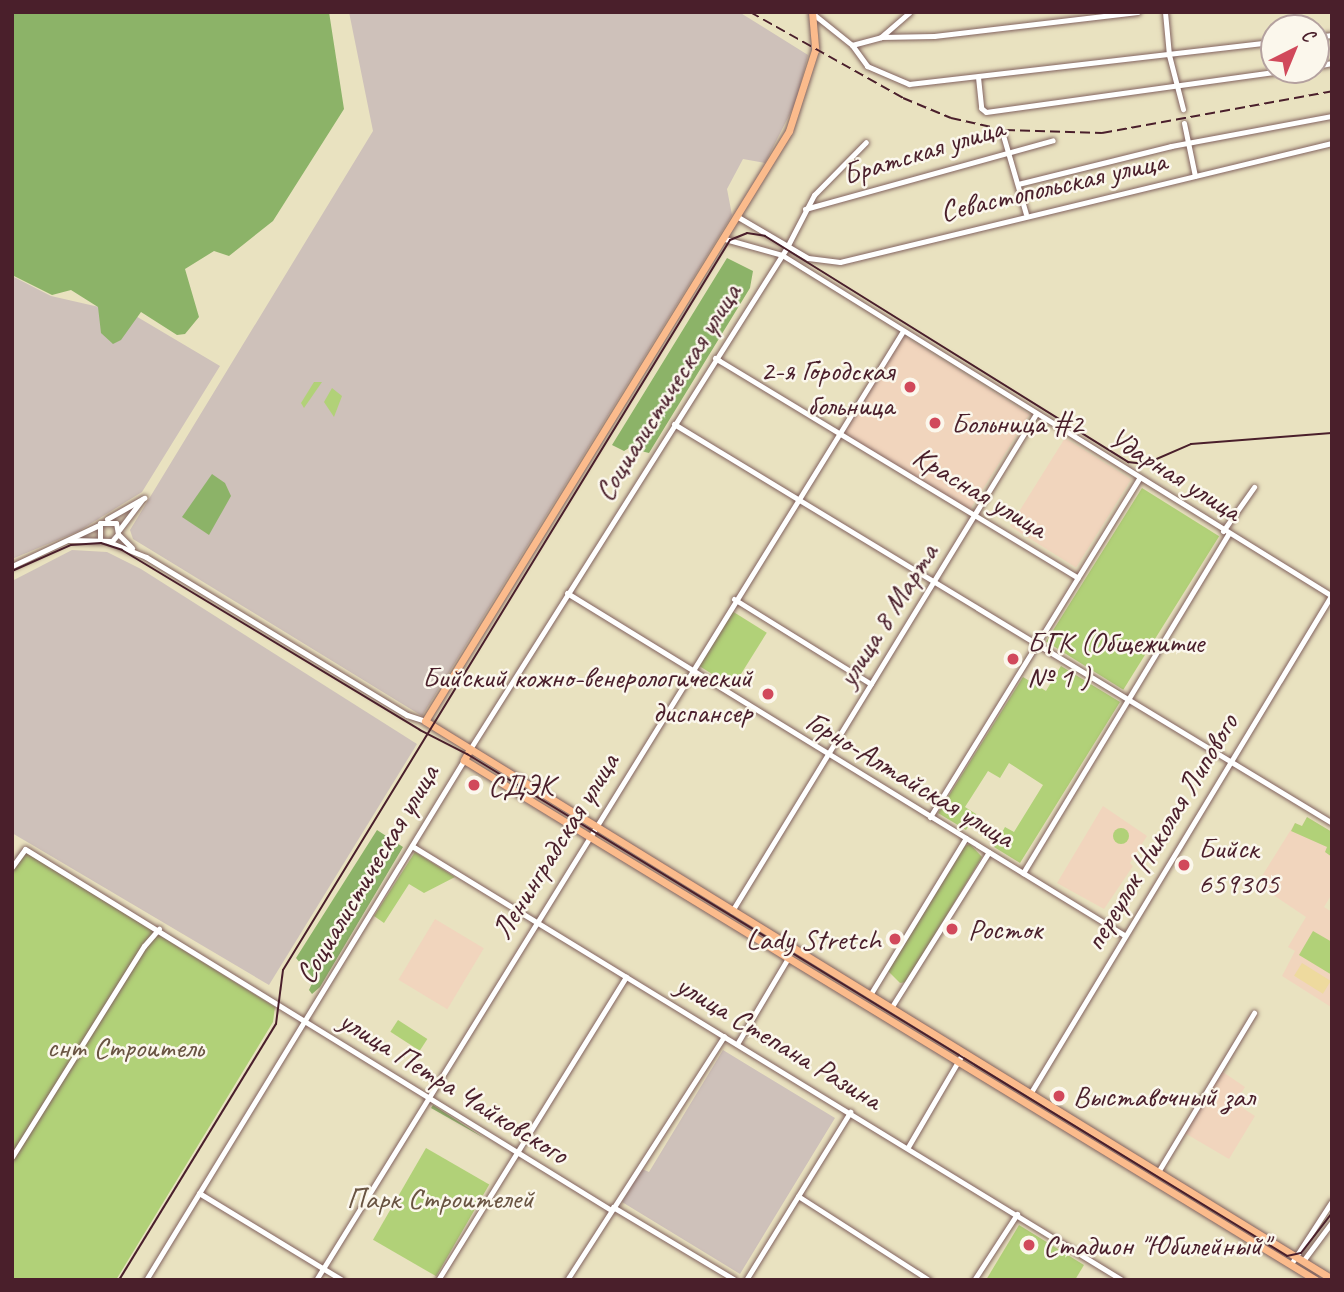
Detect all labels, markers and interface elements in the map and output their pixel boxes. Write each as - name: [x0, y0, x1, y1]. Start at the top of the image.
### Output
- north arrow: [1260, 14, 1330, 84]
- text: С: [1296, 23, 1320, 47]
- street label: Братская улица: [838, 109, 1008, 193]
- street label: Севастопольская улица: [936, 142, 1170, 230]
- street label: Социалистическая улица: [585, 275, 749, 509]
- place label: 2-я Городская больница: [759, 352, 894, 422]
- marker: 2-я Городская больница: [900, 377, 920, 397]
- place label: Больница #2: [951, 405, 1083, 441]
- marker: Больница #2: [925, 413, 945, 433]
- street label: Ударная улица: [1102, 419, 1248, 529]
- street label: Красная улица: [907, 438, 1053, 546]
- street label: улица 8 Марта: [829, 537, 945, 693]
- place label: БГК (Общежитие № 1 ): [1027, 624, 1204, 694]
- marker: БГК (Общежитие № 1 ): [1005, 651, 1021, 667]
- place label: Бийский кожно-венерологический диспансер: [422, 659, 752, 730]
- marker: Бийский кожно-венерологический диспансер: [758, 684, 778, 704]
- street label: Горно-Алтайская улица: [798, 702, 1022, 856]
- street label: переулок Николая Липового: [1077, 708, 1245, 956]
- street label: Ленинградская улица: [483, 745, 627, 947]
- street label: Социалистическая улица: [287, 756, 447, 992]
- place label: СДЭК: [488, 767, 554, 803]
- marker: СДЭК: [466, 777, 482, 793]
- place label: Бийск 659305: [1198, 830, 1279, 900]
- marker: Бийск 659305: [1176, 857, 1192, 873]
- place label: Росток: [968, 911, 1042, 947]
- marker: Росток: [942, 919, 962, 939]
- place label: Lady Stretch: [746, 921, 881, 957]
- marker: Lady Stretch: [887, 931, 903, 947]
- street label: улица Степана Разина: [670, 967, 888, 1117]
- street label: улица Петра Чайковского: [333, 1002, 575, 1172]
- park label: снт Строитель: [47, 1029, 203, 1065]
- place label: Выставочный зал: [1073, 1078, 1255, 1114]
- marker: Выставочный зал: [1051, 1088, 1067, 1104]
- park label: Парк Строителей: [348, 1180, 532, 1216]
- place label: Стадион "Юбилейный": [1043, 1227, 1269, 1263]
- marker: Стадион "Юбилейный": [1021, 1237, 1037, 1253]

